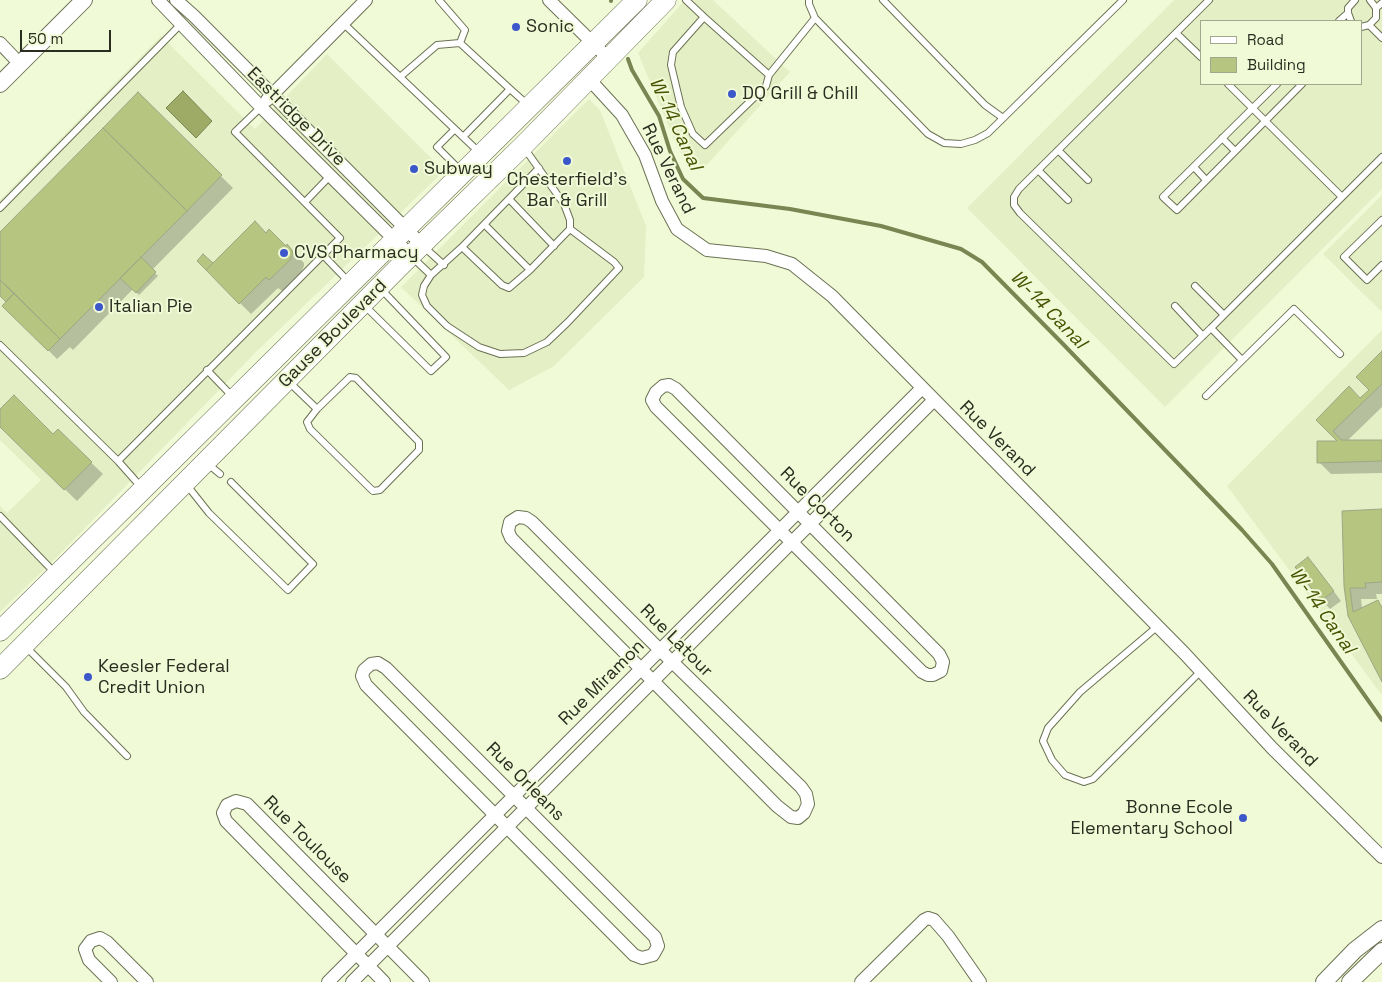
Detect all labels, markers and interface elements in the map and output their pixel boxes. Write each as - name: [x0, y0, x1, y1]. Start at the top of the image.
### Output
- place label: Sonic: [526, 16, 574, 38]
- scale bar: [22, 20, 114, 52]
- legend: [1200, 20, 1362, 85]
- marker: Sonic: [510, 21, 522, 33]
- text: 50 m: [28, 29, 63, 48]
- text: Road: [1247, 30, 1284, 49]
- text: Building: [1247, 55, 1306, 74]
- street label: Eastridge Drive: [242, 63, 350, 171]
- water label: W-14 Canal: [644, 74, 706, 174]
- place label: DQ Grill & Chill: [742, 83, 858, 105]
- marker: DQ Grill & Chill: [726, 88, 738, 100]
- street label: Rue Verand: [637, 120, 699, 218]
- marker: Chesterfield's Bar & Grill: [561, 155, 573, 167]
- place label: Subway: [424, 158, 493, 180]
- marker: Subway: [408, 163, 420, 175]
- place label: Chesterfield's Bar & Grill: [507, 169, 627, 212]
- place label: CVS Pharmacy: [294, 242, 418, 264]
- marker: CVS Pharmacy: [278, 247, 290, 259]
- water label: W-14 Canal: [1005, 266, 1091, 354]
- street label: Gause Boulevard: [274, 275, 392, 393]
- place label: Italian Pie: [109, 296, 193, 318]
- marker: Italian Pie: [93, 301, 105, 313]
- street label: Rue Verand: [955, 397, 1039, 481]
- street label: Rue Corton: [775, 463, 859, 547]
- water label: W-14 Canal: [1284, 564, 1360, 658]
- street label: Rue Latour: [635, 600, 717, 682]
- street label: Rue Miramon: [555, 636, 649, 730]
- place label: Keesler Federal Credit Union: [98, 656, 230, 699]
- marker: Keesler Federal Credit Union: [82, 671, 94, 683]
- street label: Rue Verand: [1238, 686, 1322, 772]
- street label: Rue Orleans: [481, 738, 569, 826]
- street label: Rue Toulouse: [259, 792, 355, 888]
- place label: Bonne Ecole Elementary School: [1070, 797, 1233, 840]
- marker: Bonne Ecole Elementary School: [1237, 812, 1249, 824]

